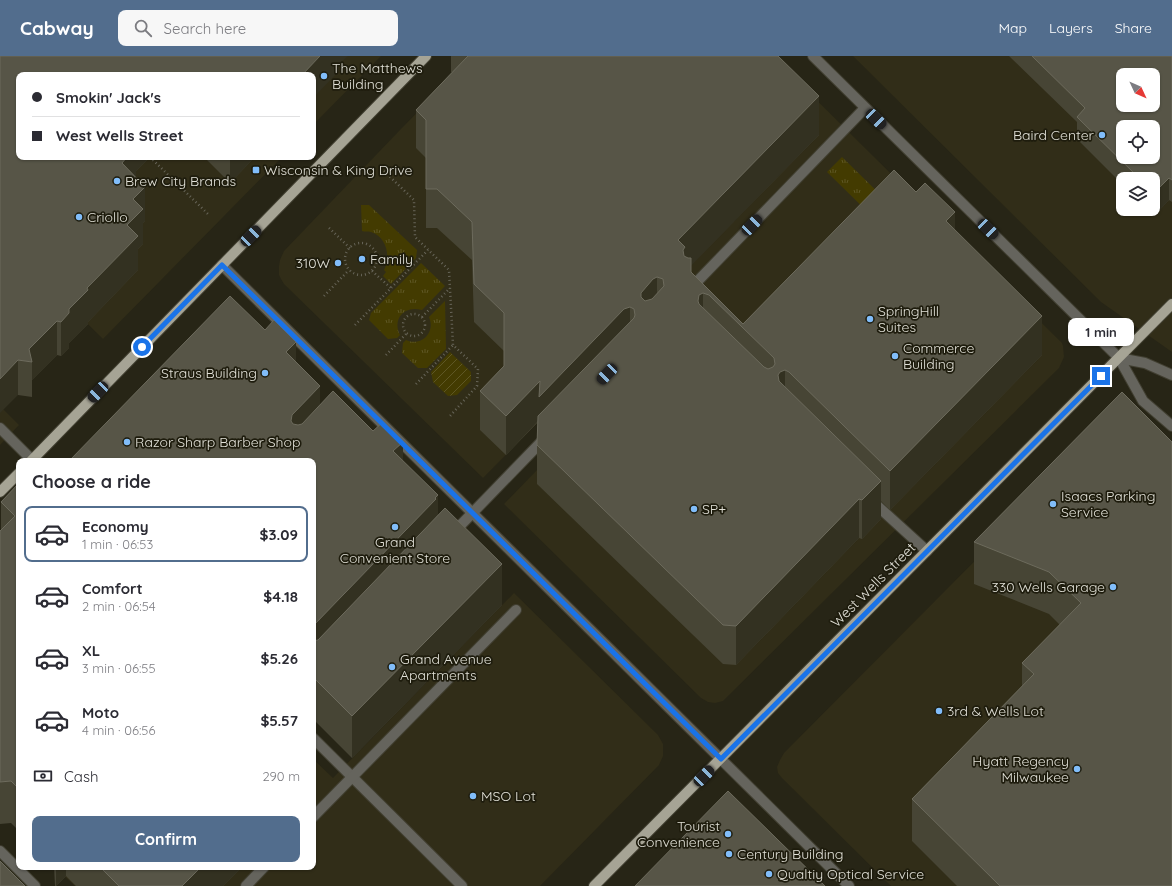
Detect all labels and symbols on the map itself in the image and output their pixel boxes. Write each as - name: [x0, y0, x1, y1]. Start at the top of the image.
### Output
- place label: The Matthews Building: [332, 59, 423, 93]
- north arrow: [1116, 68, 1160, 112]
- marker: The Matthews Building: [319, 71, 329, 81]
- car: [863, 106, 889, 132]
- place label: Baird Center: [1013, 126, 1095, 144]
- marker: Baird Center: [1097, 130, 1107, 140]
- place label: Wisconsin & King Drive: [264, 161, 413, 179]
- marker: Wisconsin & King Drive: [251, 165, 261, 175]
- place label: Brew City Brands: [125, 172, 236, 190]
- marker: Brew City Brands: [112, 176, 122, 186]
- place label: Criollo: [87, 208, 128, 226]
- marker: Criollo: [74, 212, 84, 222]
- car: [739, 212, 765, 238]
- car: [975, 216, 1001, 242]
- car: [238, 223, 264, 249]
- place label: Family: [370, 250, 413, 268]
- place label: 310W: [296, 254, 330, 272]
- marker: Family: [357, 254, 367, 264]
- marker: 310W: [333, 258, 343, 268]
- place label: SpringHill Suites: [878, 302, 939, 336]
- marker: SpringHill Suites: [865, 314, 875, 324]
- callout: 1 min: [1068, 318, 1134, 346]
- route start: [133, 338, 151, 356]
- place label: Commerce Building: [903, 339, 974, 373]
- marker: Commerce Building: [890, 351, 900, 361]
- car: [594, 361, 620, 387]
- place label: Straus Building: [161, 364, 257, 382]
- route end: [1092, 367, 1110, 385]
- marker: Straus Building: [260, 368, 270, 378]
- car: [85, 379, 111, 405]
- place label: Razor Sharp Barber Shop: [135, 433, 301, 451]
- marker: Razor Sharp Barber Shop: [122, 437, 132, 447]
- place label: Isaacs Parking Service: [1061, 487, 1155, 521]
- marker: Isaacs Parking Service: [1048, 499, 1058, 509]
- place label: SP+: [702, 500, 726, 518]
- marker: SP+: [689, 504, 699, 514]
- marker: Grand Convenient Store: [390, 522, 400, 532]
- place label: Grand Convenient Store: [340, 533, 450, 567]
- street label: West Wells Street: [827, 539, 919, 631]
- place label: 330 Wells Garage: [992, 578, 1105, 596]
- marker: 330 Wells Garage: [1108, 582, 1118, 592]
- place label: Grand Avenue Apartments: [400, 650, 492, 684]
- marker: Grand Avenue Apartments: [387, 662, 397, 672]
- place label: 3rd & Wells Lot: [947, 702, 1044, 720]
- marker: 3rd & Wells Lot: [934, 706, 944, 716]
- place label: Hyatt Regency Milwaukee: [972, 752, 1069, 786]
- car: [691, 763, 717, 789]
- marker: Hyatt Regency Milwaukee: [1072, 764, 1082, 774]
- place label: MSO Lot: [481, 787, 536, 805]
- marker: MSO Lot: [468, 791, 478, 801]
- place label: Tourist Convenience: [637, 817, 720, 851]
- marker: Tourist Convenience: [723, 829, 733, 839]
- place label: Century Building: [737, 845, 843, 863]
- marker: Century Building: [724, 849, 734, 859]
- place label: Qualtiy Optical Service: [777, 865, 924, 883]
- marker: Qualtiy Optical Service: [764, 869, 774, 879]

